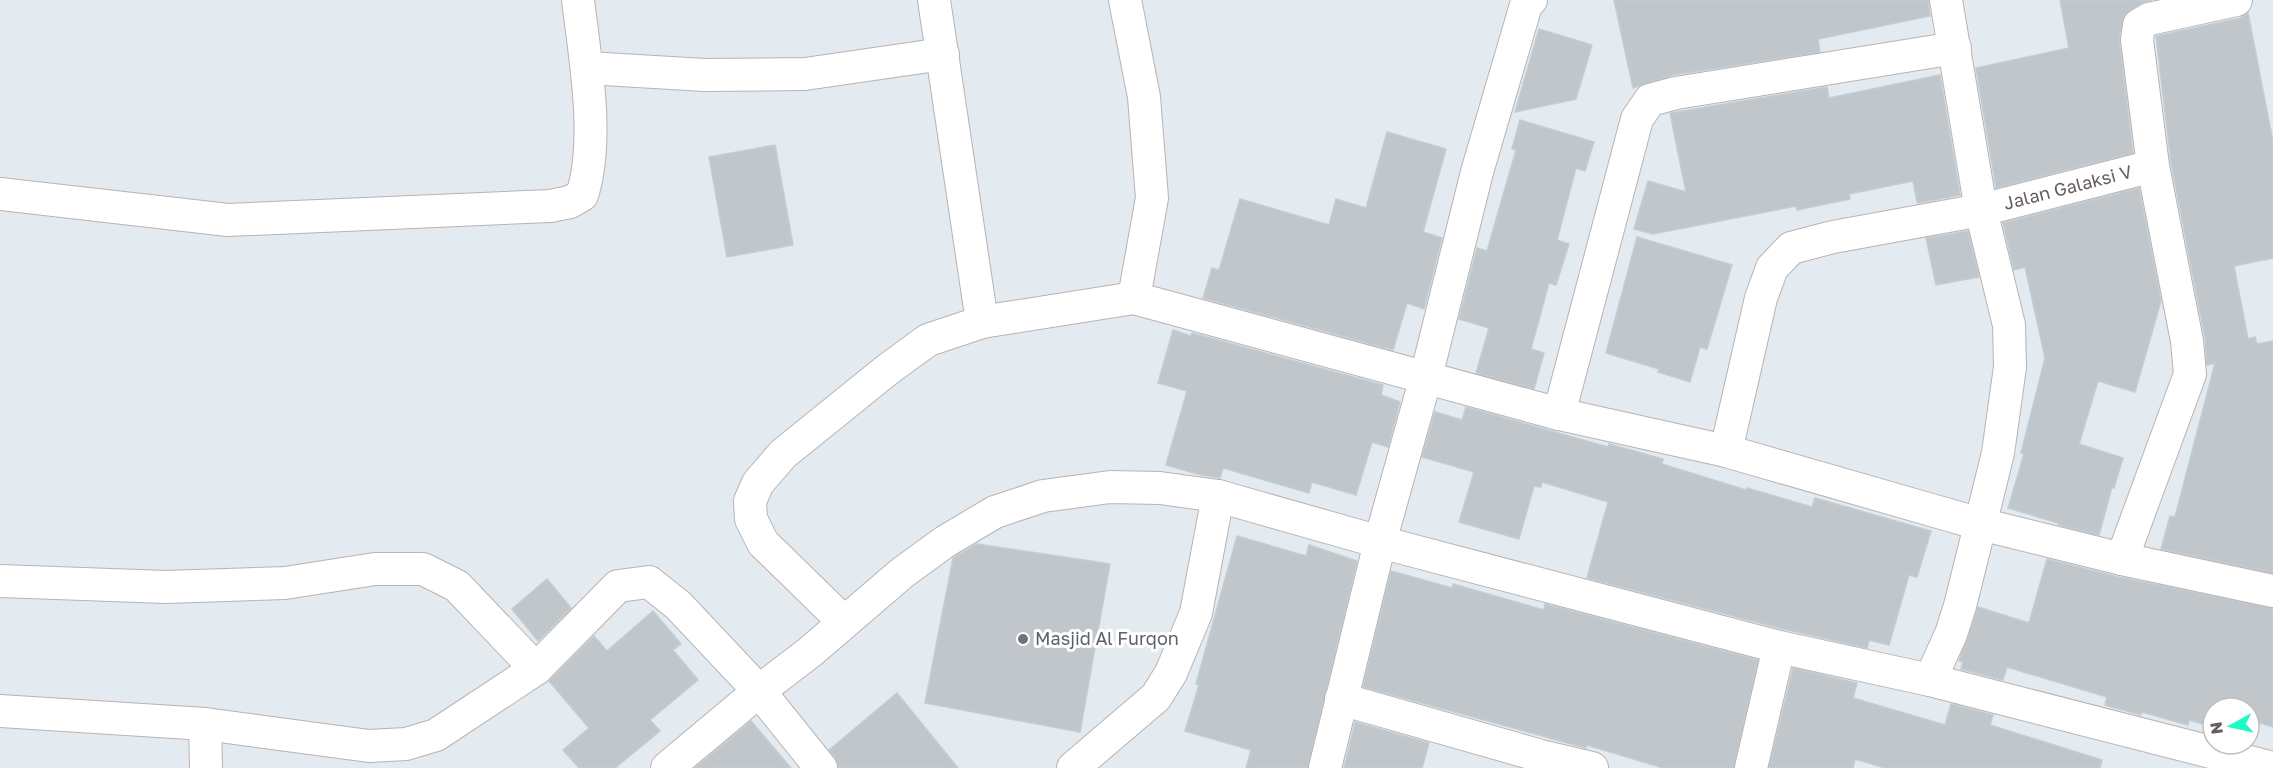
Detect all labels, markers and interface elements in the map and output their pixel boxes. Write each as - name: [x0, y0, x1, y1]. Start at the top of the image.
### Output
- street label: Jalan Galaksi V: [2001, 160, 2134, 214]
- place label: Masjid Al Furqon: [1035, 627, 1179, 649]
- marker: Masjid Al Furqon: [1016, 632, 1030, 646]
- north arrow: [2201, 696, 2261, 756]
- text: N: [2205, 721, 2227, 736]

